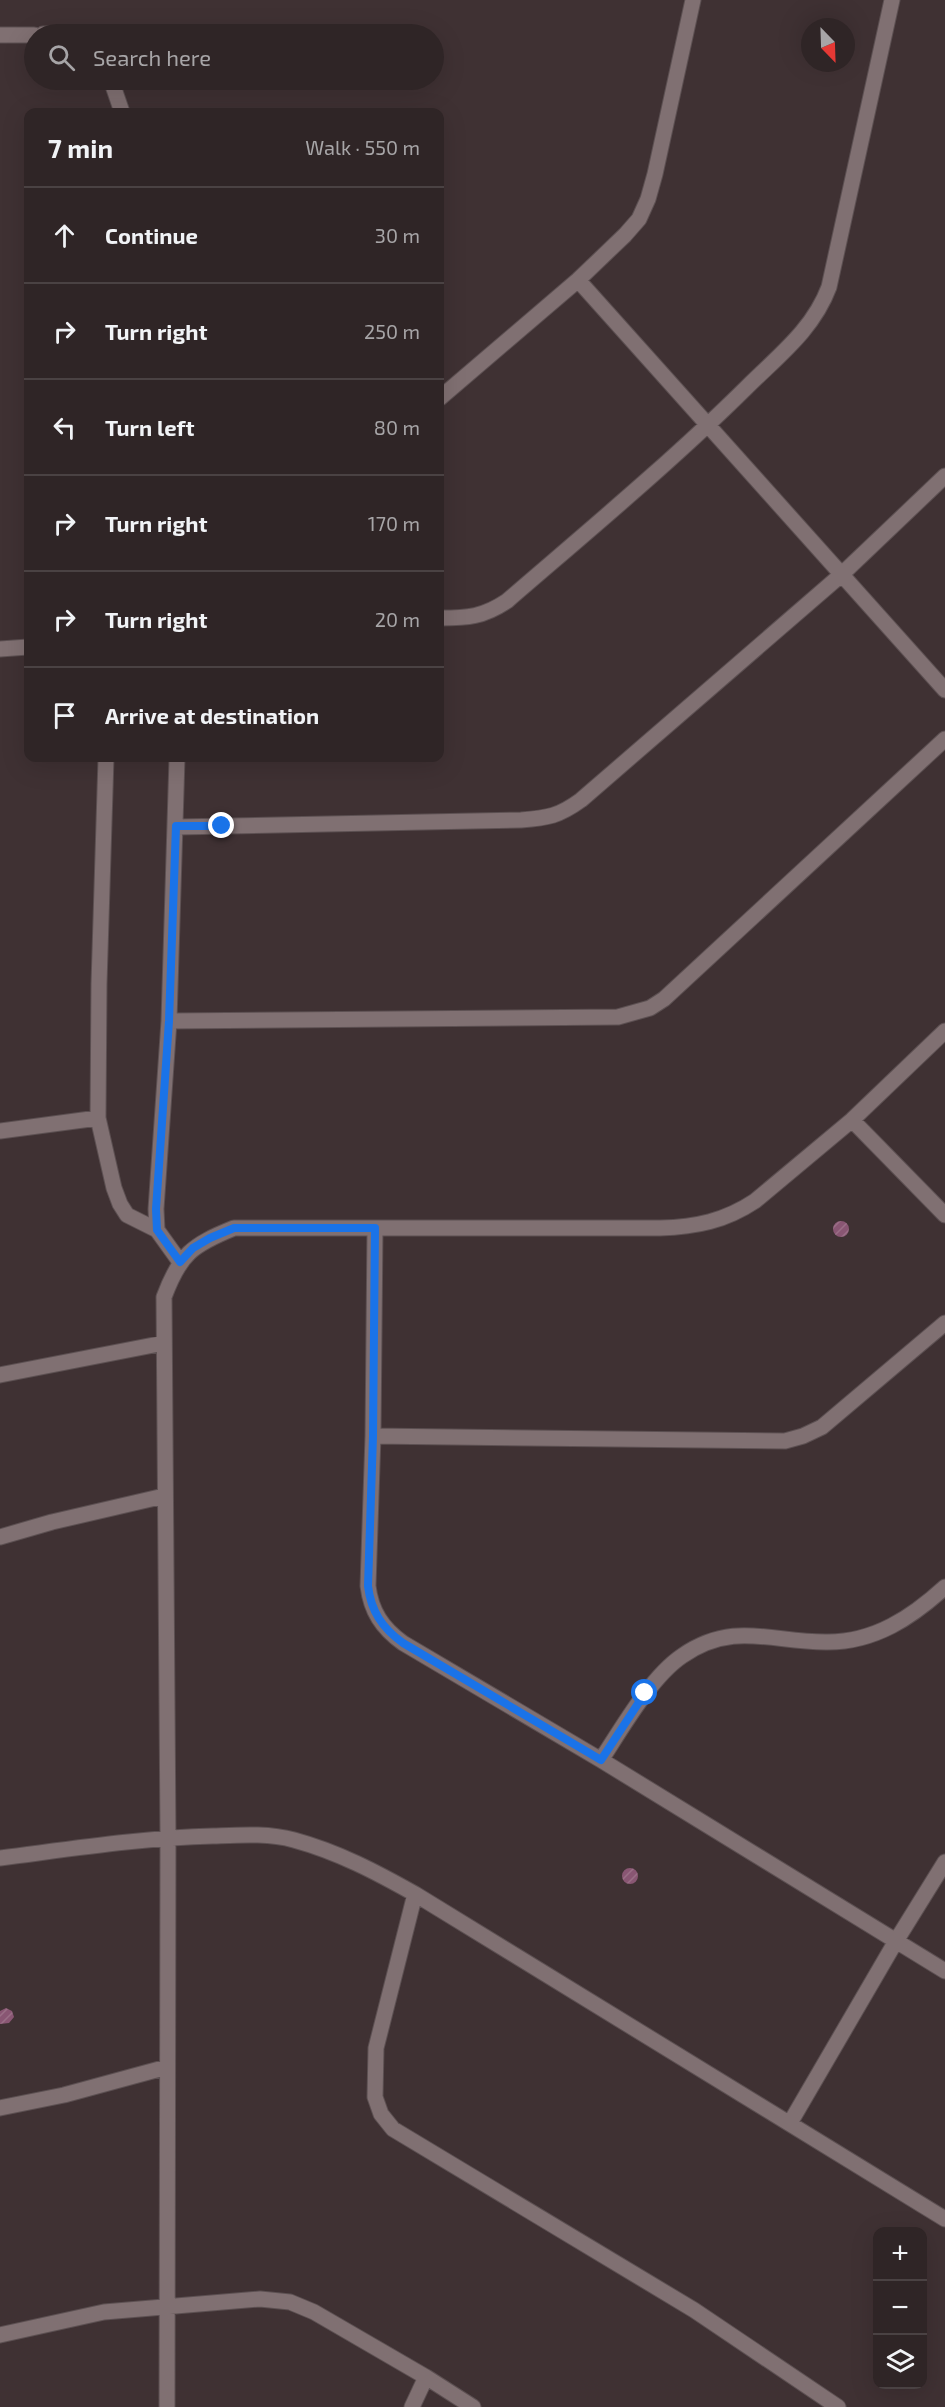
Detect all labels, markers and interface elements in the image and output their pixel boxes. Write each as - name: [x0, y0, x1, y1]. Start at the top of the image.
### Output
- north arrow: [801, 18, 855, 72]
- search box: [24, 24, 444, 90]
- icon: search: [45, 41, 78, 74]
- text: Search here: [93, 44, 211, 70]
- text: 7 min: [48, 132, 113, 163]
- text: Walk · 550 m: [305, 135, 420, 159]
- icon: ahead: [48, 219, 81, 252]
- text: Continue: [105, 222, 198, 248]
- text: 30 m: [375, 223, 420, 247]
- icon: right: [48, 315, 81, 348]
- text: Turn right: [105, 318, 207, 344]
- text: 250 m: [364, 319, 420, 343]
- icon: left: [48, 411, 81, 444]
- text: Turn left: [105, 414, 194, 440]
- text: 80 m: [374, 415, 420, 439]
- icon: right: [48, 507, 81, 540]
- text: Turn right: [105, 510, 207, 536]
- text: 170 m: [368, 511, 420, 535]
- icon: right: [48, 603, 81, 636]
- text: Turn right: [105, 606, 207, 632]
- text: 20 m: [375, 607, 420, 631]
- icon: arrive: [48, 699, 81, 732]
- text: Arrive at destination: [105, 702, 319, 728]
- route end: [208, 812, 234, 838]
- route start: [631, 1679, 657, 1705]
- map controls: [873, 2227, 927, 2389]
- button: +: [873, 2227, 927, 2281]
- button: −: [873, 2281, 927, 2335]
- button: layers: [873, 2335, 927, 2389]

